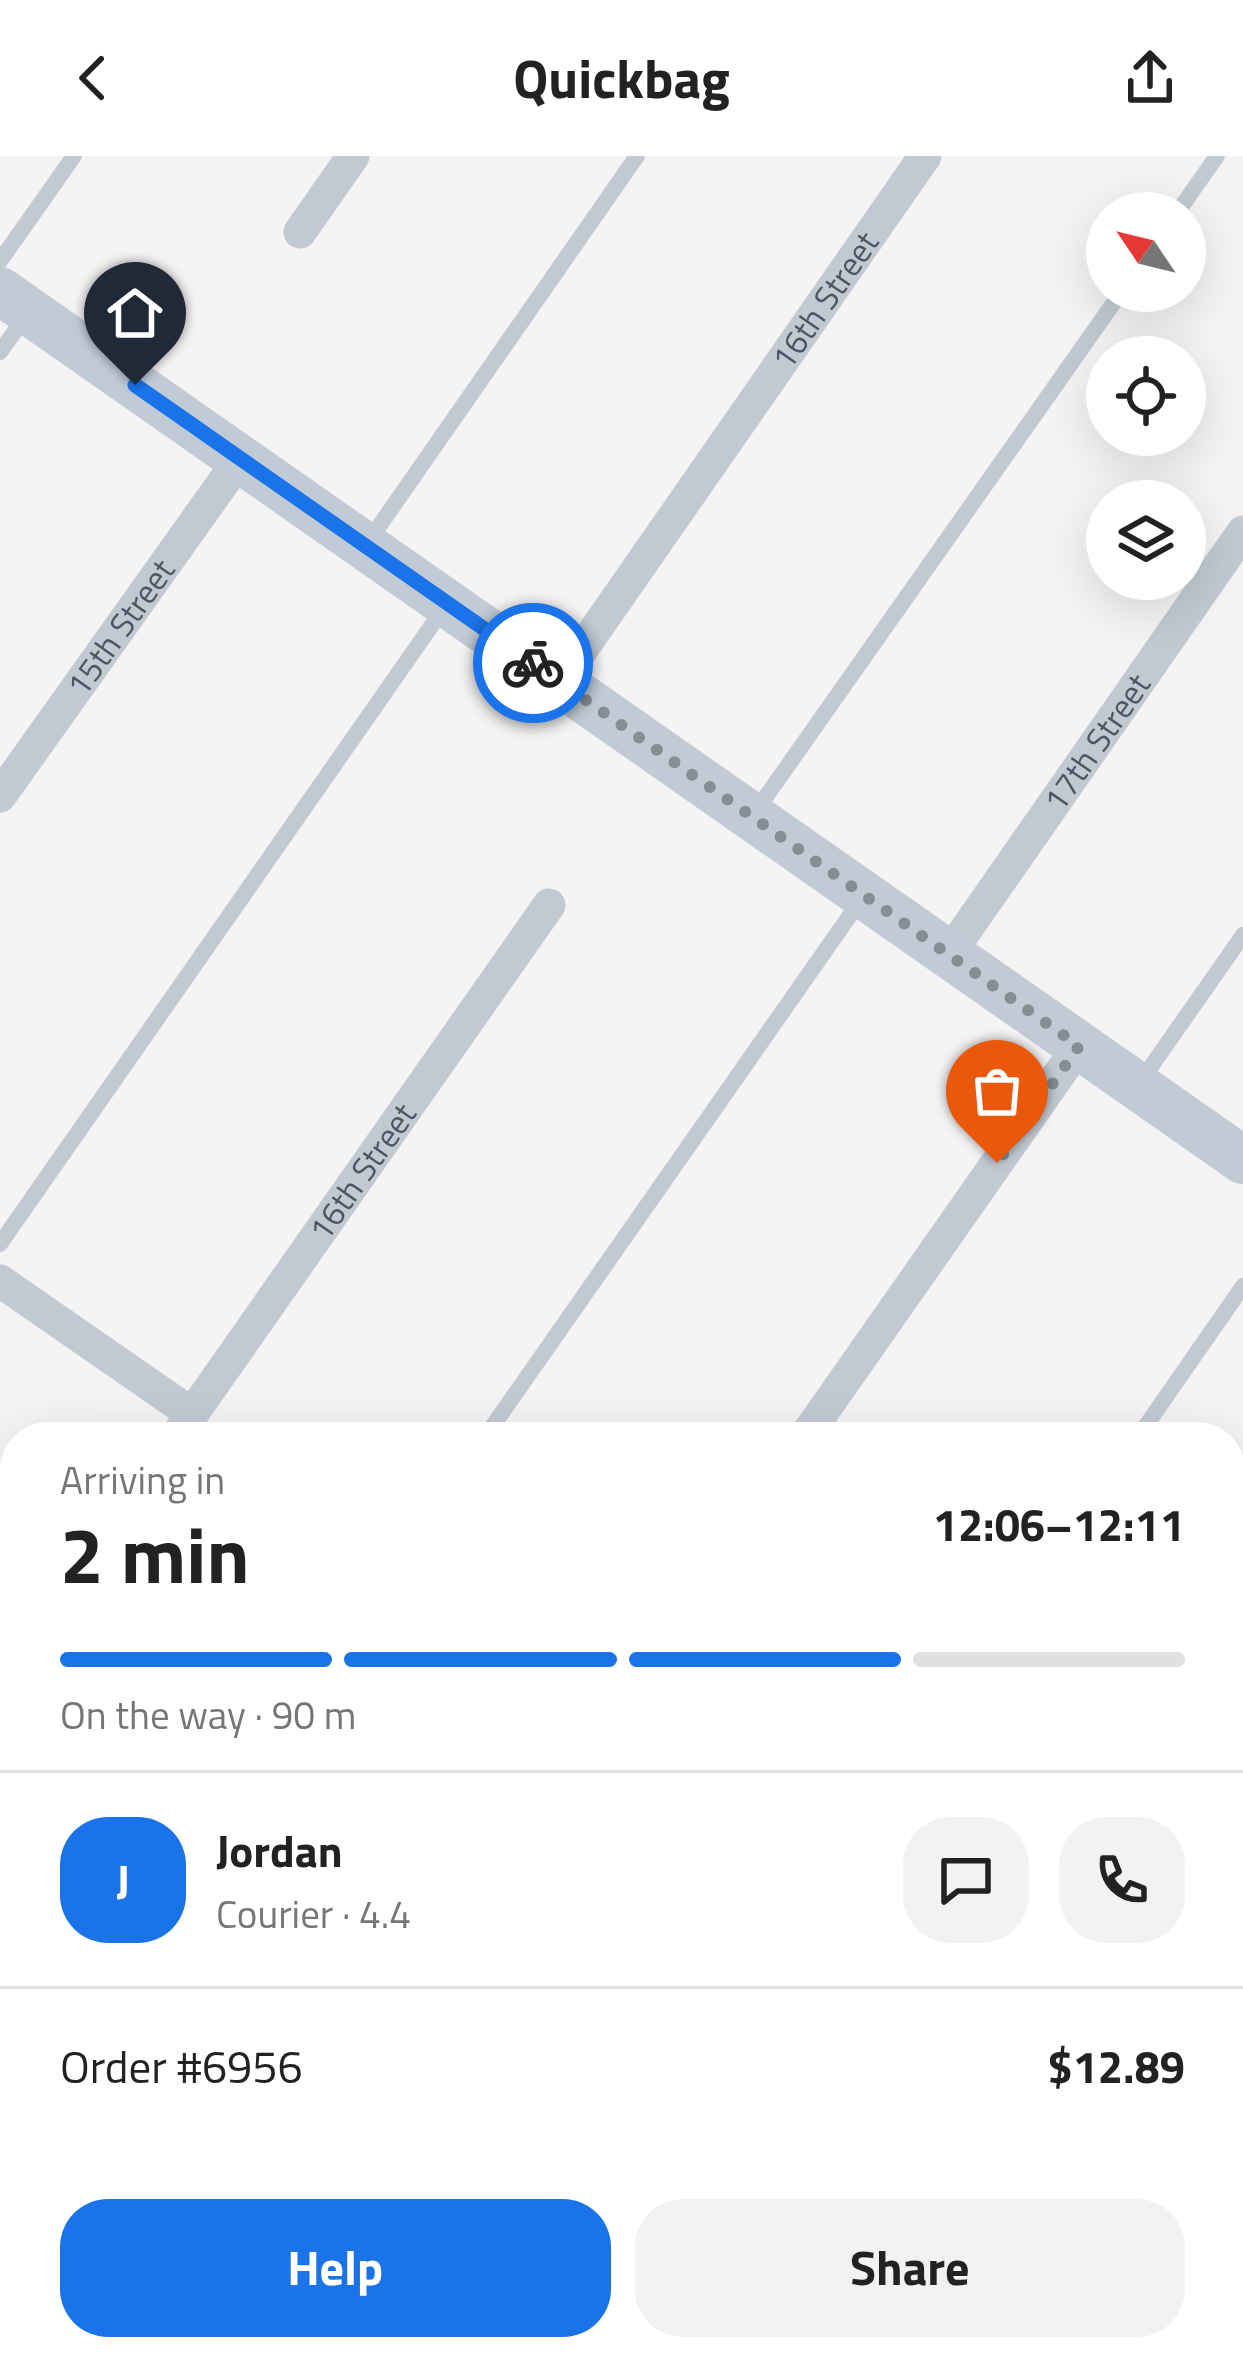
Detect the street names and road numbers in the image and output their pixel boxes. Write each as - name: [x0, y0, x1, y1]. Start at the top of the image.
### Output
- street label: 16th Street: [759, 221, 891, 380]
- street label: 15th Street: [54, 548, 187, 707]
- street label: 17th Street: [1031, 663, 1163, 822]
- street label: 16th Street: [296, 1092, 428, 1251]

